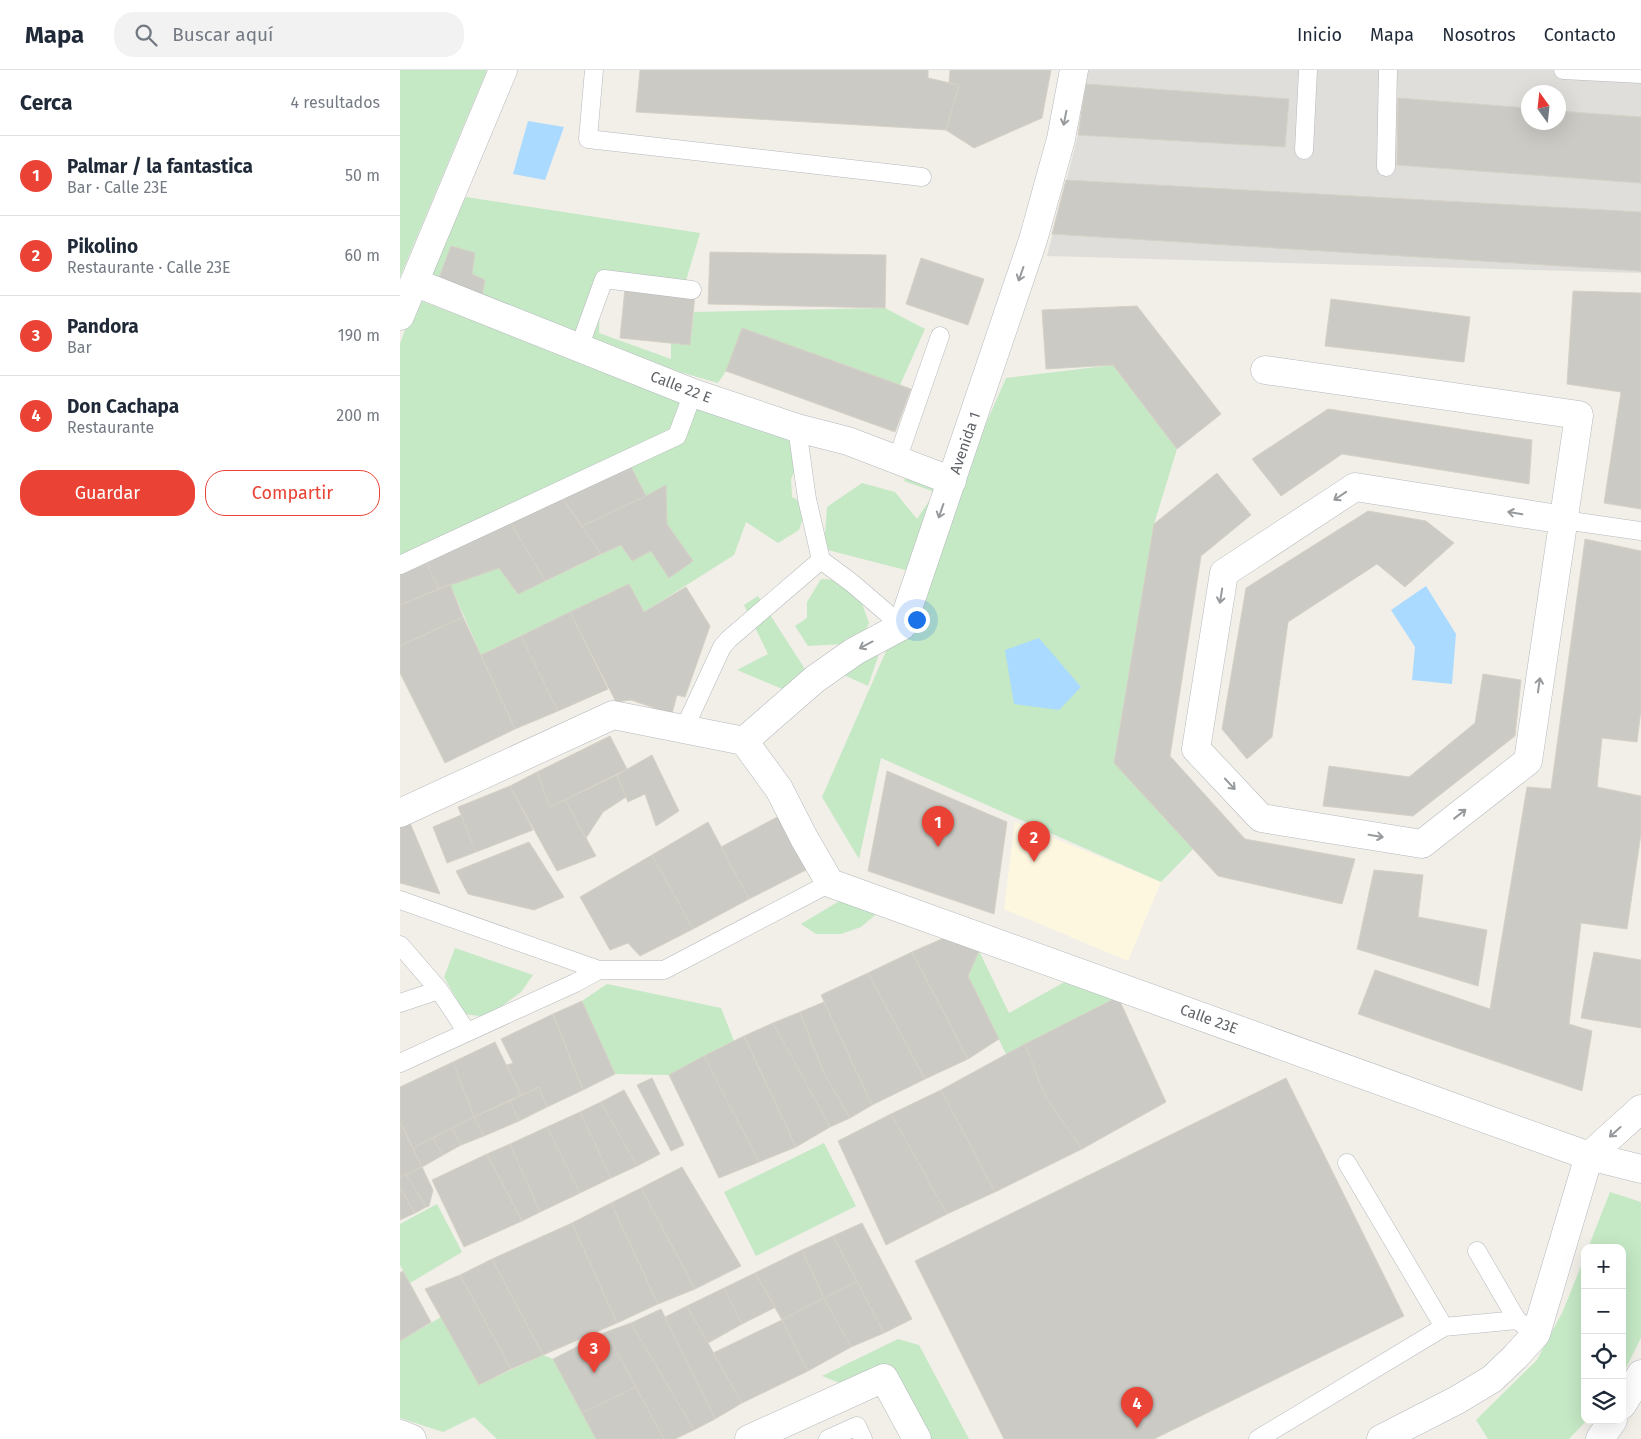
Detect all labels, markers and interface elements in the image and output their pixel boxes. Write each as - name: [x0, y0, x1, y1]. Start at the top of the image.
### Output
- search box: [114, 12, 464, 57]
- text: Mapa: [25, 21, 84, 49]
- icon: search: [132, 21, 160, 49]
- text: Buscar aquí: [172, 23, 273, 46]
- text: Inicio: [1297, 24, 1342, 46]
- text: Mapa: [1370, 24, 1414, 46]
- text: Nosotros: [1442, 24, 1516, 46]
- text: Contacto: [1544, 24, 1616, 46]
- north arrow: [1521, 85, 1566, 130]
- text: Cerca: [20, 90, 72, 116]
- text: 4 resultados: [291, 93, 380, 112]
- one-way arrow: [1060, 109, 1069, 125]
- text: Palmar / la fantastica: [67, 155, 253, 178]
- text: 1: [32, 166, 40, 185]
- text: 50 m: [345, 166, 380, 185]
- text: Bar · Calle 23E: [67, 178, 168, 197]
- text: Pikolino: [67, 235, 138, 258]
- text: 2: [32, 246, 40, 265]
- text: 60 m: [345, 246, 380, 265]
- text: Restaurante · Calle 23E: [67, 258, 231, 277]
- one-way arrow: [1016, 266, 1026, 282]
- text: Pandora: [67, 315, 139, 338]
- text: 3: [32, 326, 40, 345]
- text: 190 m: [338, 326, 380, 345]
- text: Bar: [67, 338, 92, 357]
- street label: Calle 22 E: [648, 367, 714, 407]
- text: Don Cachapa: [67, 395, 179, 418]
- text: 4: [31, 406, 41, 425]
- text: 200 m: [336, 406, 380, 425]
- street label: Avenida 1: [946, 409, 984, 477]
- text: Restaurante: [67, 418, 154, 437]
- button: Guardar: [20, 470, 195, 516]
- button: Compartir: [205, 470, 380, 516]
- one-way arrow: [1334, 492, 1348, 502]
- one-way arrow: [936, 503, 946, 519]
- one-way arrow: [1508, 507, 1524, 517]
- one-way arrow: [1215, 588, 1225, 604]
- your location: [904, 607, 930, 633]
- one-way arrow: [858, 640, 873, 650]
- one-way arrow: [1534, 677, 1544, 693]
- one-way arrow: [1224, 778, 1236, 791]
- pin: 1: [922, 806, 954, 847]
- one-way arrow: [1454, 808, 1467, 819]
- pin: 2: [1018, 821, 1050, 862]
- one-way arrow: [1368, 832, 1384, 842]
- street label: Calle 23E: [1178, 1000, 1240, 1038]
- one-way arrow: [1609, 1126, 1622, 1138]
- map controls: [1581, 1244, 1626, 1424]
- button: +: [1581, 1244, 1626, 1289]
- button: −: [1581, 1289, 1626, 1334]
- pin: 3: [578, 1332, 610, 1373]
- button: locate: [1581, 1334, 1626, 1379]
- button: layers: [1581, 1379, 1626, 1424]
- pin: 4: [1121, 1387, 1153, 1428]

